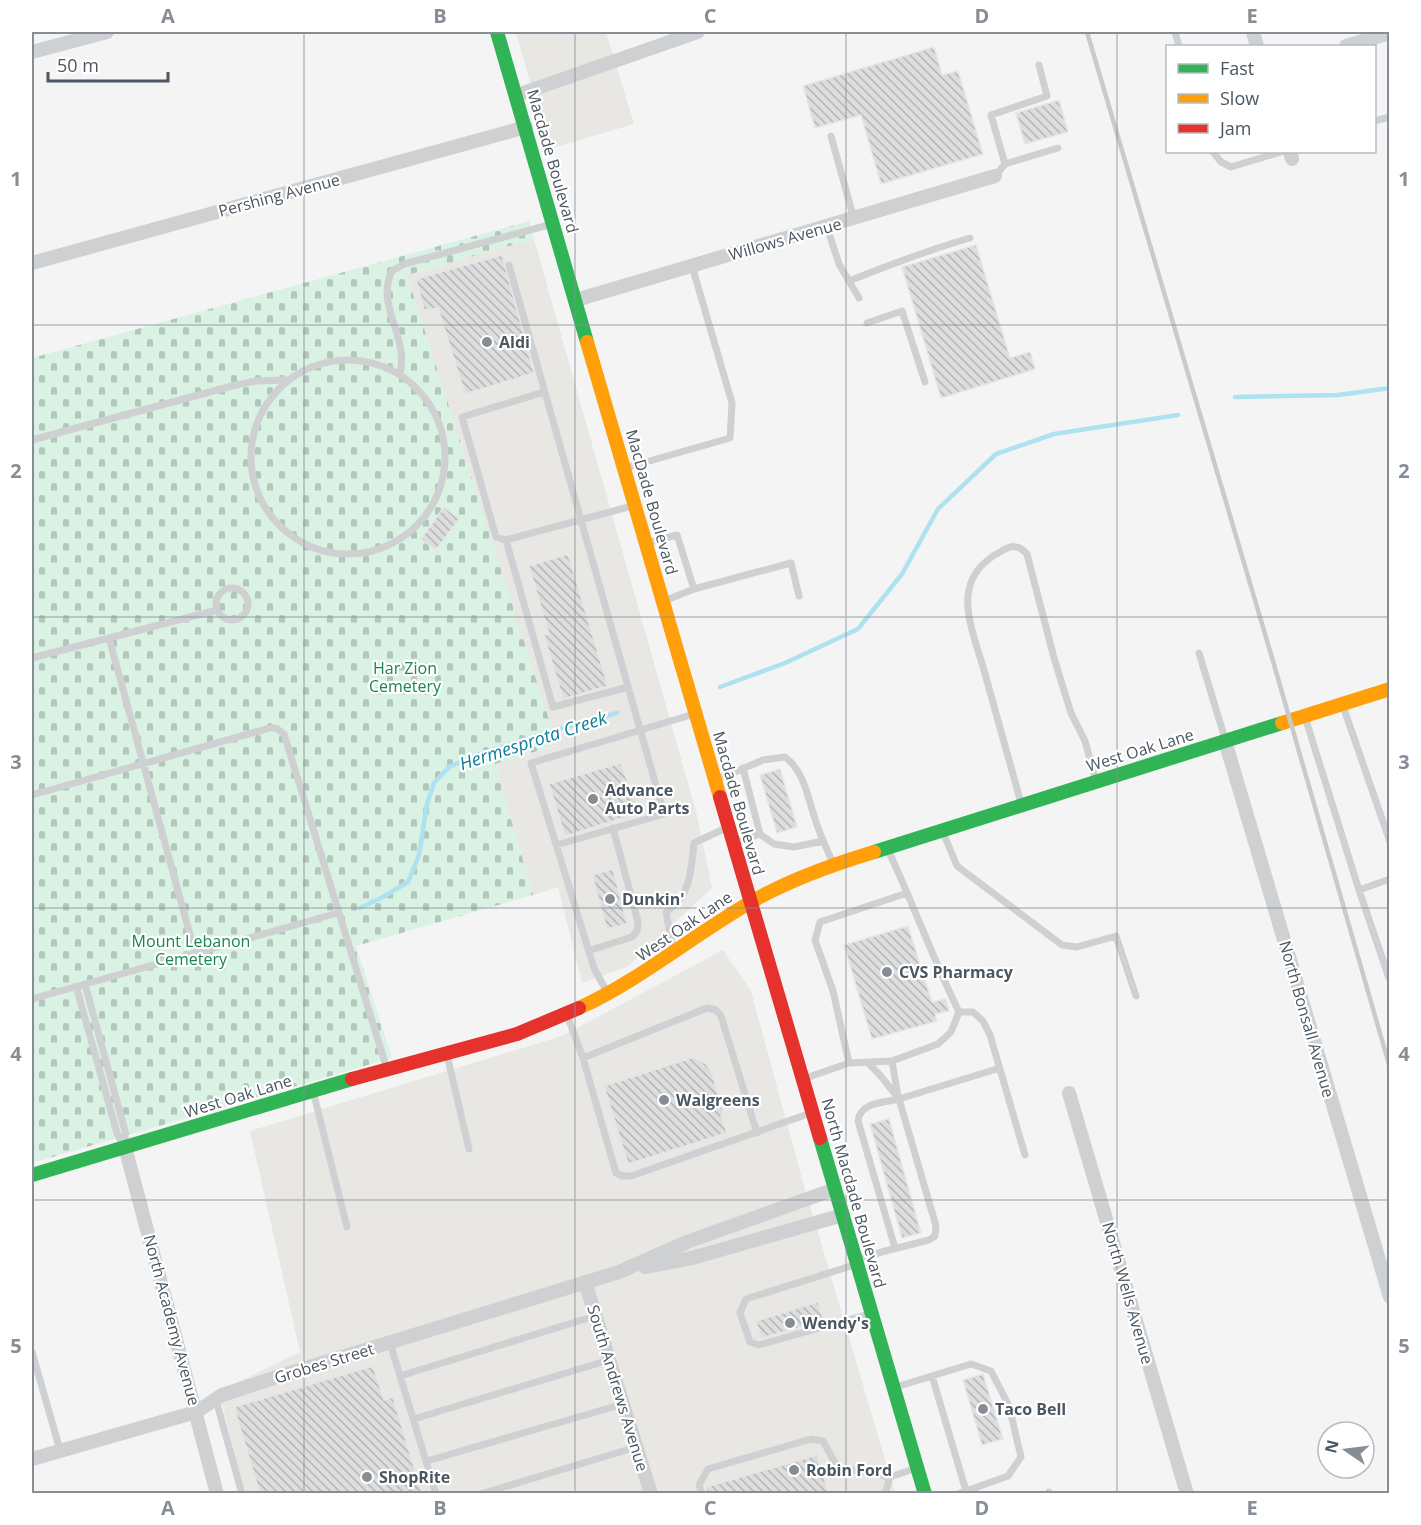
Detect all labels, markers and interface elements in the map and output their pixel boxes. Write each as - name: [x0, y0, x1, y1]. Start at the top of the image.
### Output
- text: A: [161, 2, 175, 29]
- text: B: [433, 2, 447, 29]
- text: C: [704, 2, 717, 29]
- text: D: [975, 2, 989, 29]
- text: E: [1246, 2, 1258, 29]
- scale bar: [48, 45, 168, 83]
- legend: [1166, 45, 1376, 153]
- text: 50 m: [57, 53, 99, 77]
- text: Fast: [1220, 56, 1254, 80]
- text: Slow: [1220, 86, 1259, 110]
- street label: Macdade Boulevard: [522, 87, 584, 235]
- text: Jam: [1218, 116, 1252, 140]
- text: 1: [10, 165, 22, 192]
- text: 1: [1398, 165, 1410, 192]
- street label: Pershing Avenue: [216, 168, 342, 222]
- street label: Willows Avenue: [726, 212, 844, 266]
- place label: Aldi: [499, 331, 530, 353]
- marker: Aldi: [480, 335, 494, 349]
- street label: MacDade Boulevard: [621, 427, 683, 577]
- text: 2: [10, 457, 22, 484]
- text: 2: [1398, 457, 1410, 484]
- park label: Har Zion Cemetery: [369, 657, 442, 697]
- water label: Hermesprota Creek: [456, 704, 611, 775]
- street label: West Oak Lane: [1084, 723, 1196, 777]
- street label: Macdade Boulevard: [708, 729, 770, 877]
- text: 3: [10, 748, 22, 775]
- text: 3: [1398, 748, 1410, 775]
- place label: Advance Auto Parts: [605, 779, 689, 819]
- marker: Advance Auto Parts: [586, 792, 600, 806]
- street label: West Oak Lane: [632, 886, 736, 966]
- place label: Dunkin': [622, 888, 684, 910]
- marker: Dunkin': [603, 892, 617, 906]
- park label: Mount Lebanon Cemetery: [132, 930, 250, 970]
- street label: North Bonsall Avenue: [1274, 938, 1340, 1100]
- place label: CVS Pharmacy: [899, 961, 1014, 983]
- marker: CVS Pharmacy: [880, 965, 894, 979]
- text: 4: [10, 1040, 22, 1067]
- text: 4: [1398, 1040, 1410, 1067]
- street label: West Oak Lane: [182, 1069, 294, 1123]
- place label: Walgreens: [676, 1089, 760, 1111]
- marker: Walgreens: [657, 1093, 671, 1107]
- street label: North Macdade Boulevard: [816, 1096, 892, 1290]
- street label: North Wells Avenue: [1097, 1219, 1159, 1367]
- street label: North Academy Avenue: [139, 1232, 205, 1408]
- street label: South Andrews Avenue: [582, 1302, 654, 1474]
- place label: Wendy's: [802, 1312, 869, 1334]
- marker: Wendy's: [783, 1316, 797, 1330]
- text: 5: [10, 1332, 22, 1359]
- text: 5: [1398, 1332, 1410, 1359]
- street label: Grobes Street: [272, 1337, 377, 1389]
- place label: Taco Bell: [995, 1398, 1066, 1420]
- marker: Taco Bell: [976, 1402, 990, 1416]
- north arrow: [1316, 1420, 1376, 1480]
- text: N: [1319, 1437, 1344, 1455]
- place label: Robin Ford: [806, 1459, 892, 1481]
- marker: Robin Ford: [787, 1463, 801, 1477]
- place label: ShopRite: [379, 1466, 450, 1488]
- marker: ShopRite: [360, 1470, 374, 1484]
- text: A: [161, 1494, 175, 1521]
- text: B: [433, 1494, 447, 1521]
- text: C: [704, 1494, 717, 1521]
- text: D: [975, 1494, 989, 1521]
- text: E: [1246, 1494, 1258, 1521]

